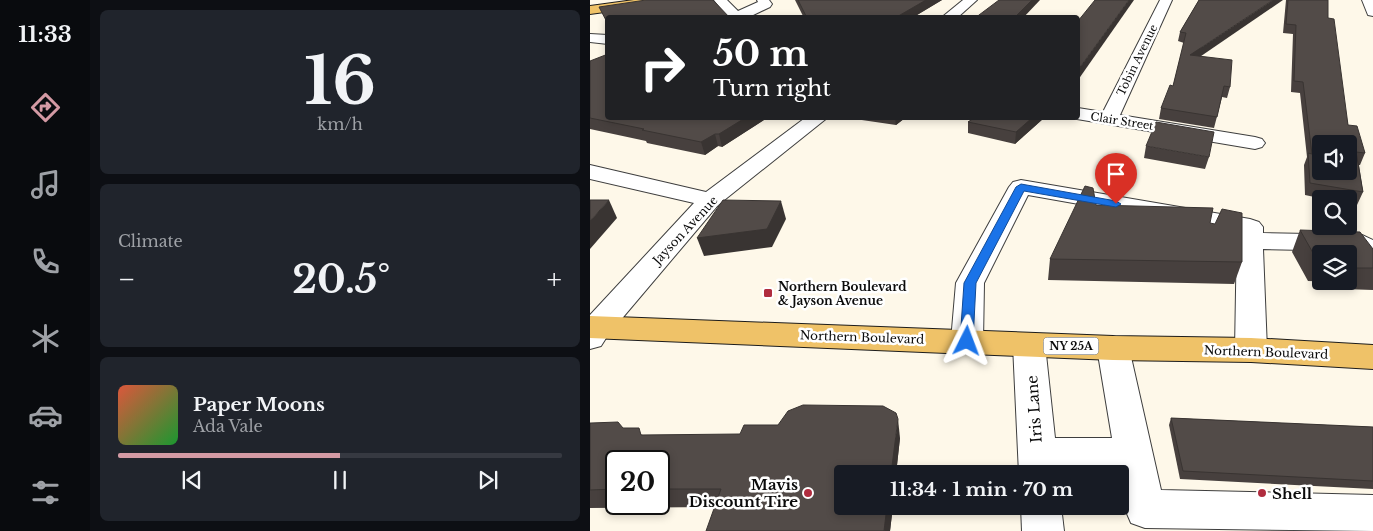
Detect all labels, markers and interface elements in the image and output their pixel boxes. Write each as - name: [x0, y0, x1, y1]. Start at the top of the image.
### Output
- text: 11:33: [18, 21, 72, 48]
- street label: Tobin Avenue: [1114, 22, 1160, 98]
- text: 50 m: [713, 32, 808, 75]
- icon: right: [630, 35, 695, 100]
- text: 16: [304, 41, 376, 122]
- text: Turn right: [713, 75, 831, 102]
- icon: directions: [28, 90, 63, 125]
- street label: Clair Street: [1090, 109, 1155, 133]
- text: km/h: [317, 114, 363, 134]
- map controls: [1312, 135, 1357, 290]
- button: sound: [1312, 135, 1357, 180]
- pin: [1095, 153, 1137, 204]
- icon: arrive: [1102, 160, 1130, 188]
- icon: music: [28, 167, 63, 202]
- button: search: [1312, 190, 1357, 235]
- street label: Jayson Avenue: [648, 192, 721, 269]
- text: Climate: [118, 231, 183, 251]
- icon: phone: [28, 244, 63, 279]
- button: layers: [1312, 245, 1357, 290]
- text: 20.5°: [292, 256, 390, 303]
- text: −: [118, 262, 136, 297]
- text: +: [547, 262, 562, 297]
- place label: Northern Boulevard & Jayson Avenue: [778, 279, 907, 308]
- marker: Northern Boulevard & Jayson Avenue: [762, 287, 774, 299]
- position arrow: [940, 314, 992, 366]
- icon: climate: [28, 321, 63, 356]
- street label: Northern Boulevard: [800, 327, 924, 347]
- road number: NY 25A: [1044, 338, 1098, 354]
- street label: Northern Boulevard: [1204, 342, 1328, 362]
- street label: Iris Lane: [1022, 375, 1046, 443]
- text: Paper Moons: [193, 393, 325, 416]
- icon: car: [28, 398, 63, 433]
- text: Ada Vale: [193, 416, 263, 436]
- speed limit sign: 20: [605, 450, 670, 515]
- icon: previous: [178, 466, 206, 494]
- icon: pause: [326, 466, 354, 494]
- icon: next: [474, 466, 502, 494]
- icon: filters: [28, 475, 63, 510]
- place label: Mavis Discount Tire: [689, 475, 798, 511]
- text: 11:34 · 1 min · 70 m: [890, 478, 1073, 501]
- place label: Shell: [1272, 484, 1313, 503]
- marker: Mavis Discount Tire: [802, 487, 814, 499]
- marker: Shell: [1256, 487, 1268, 499]

